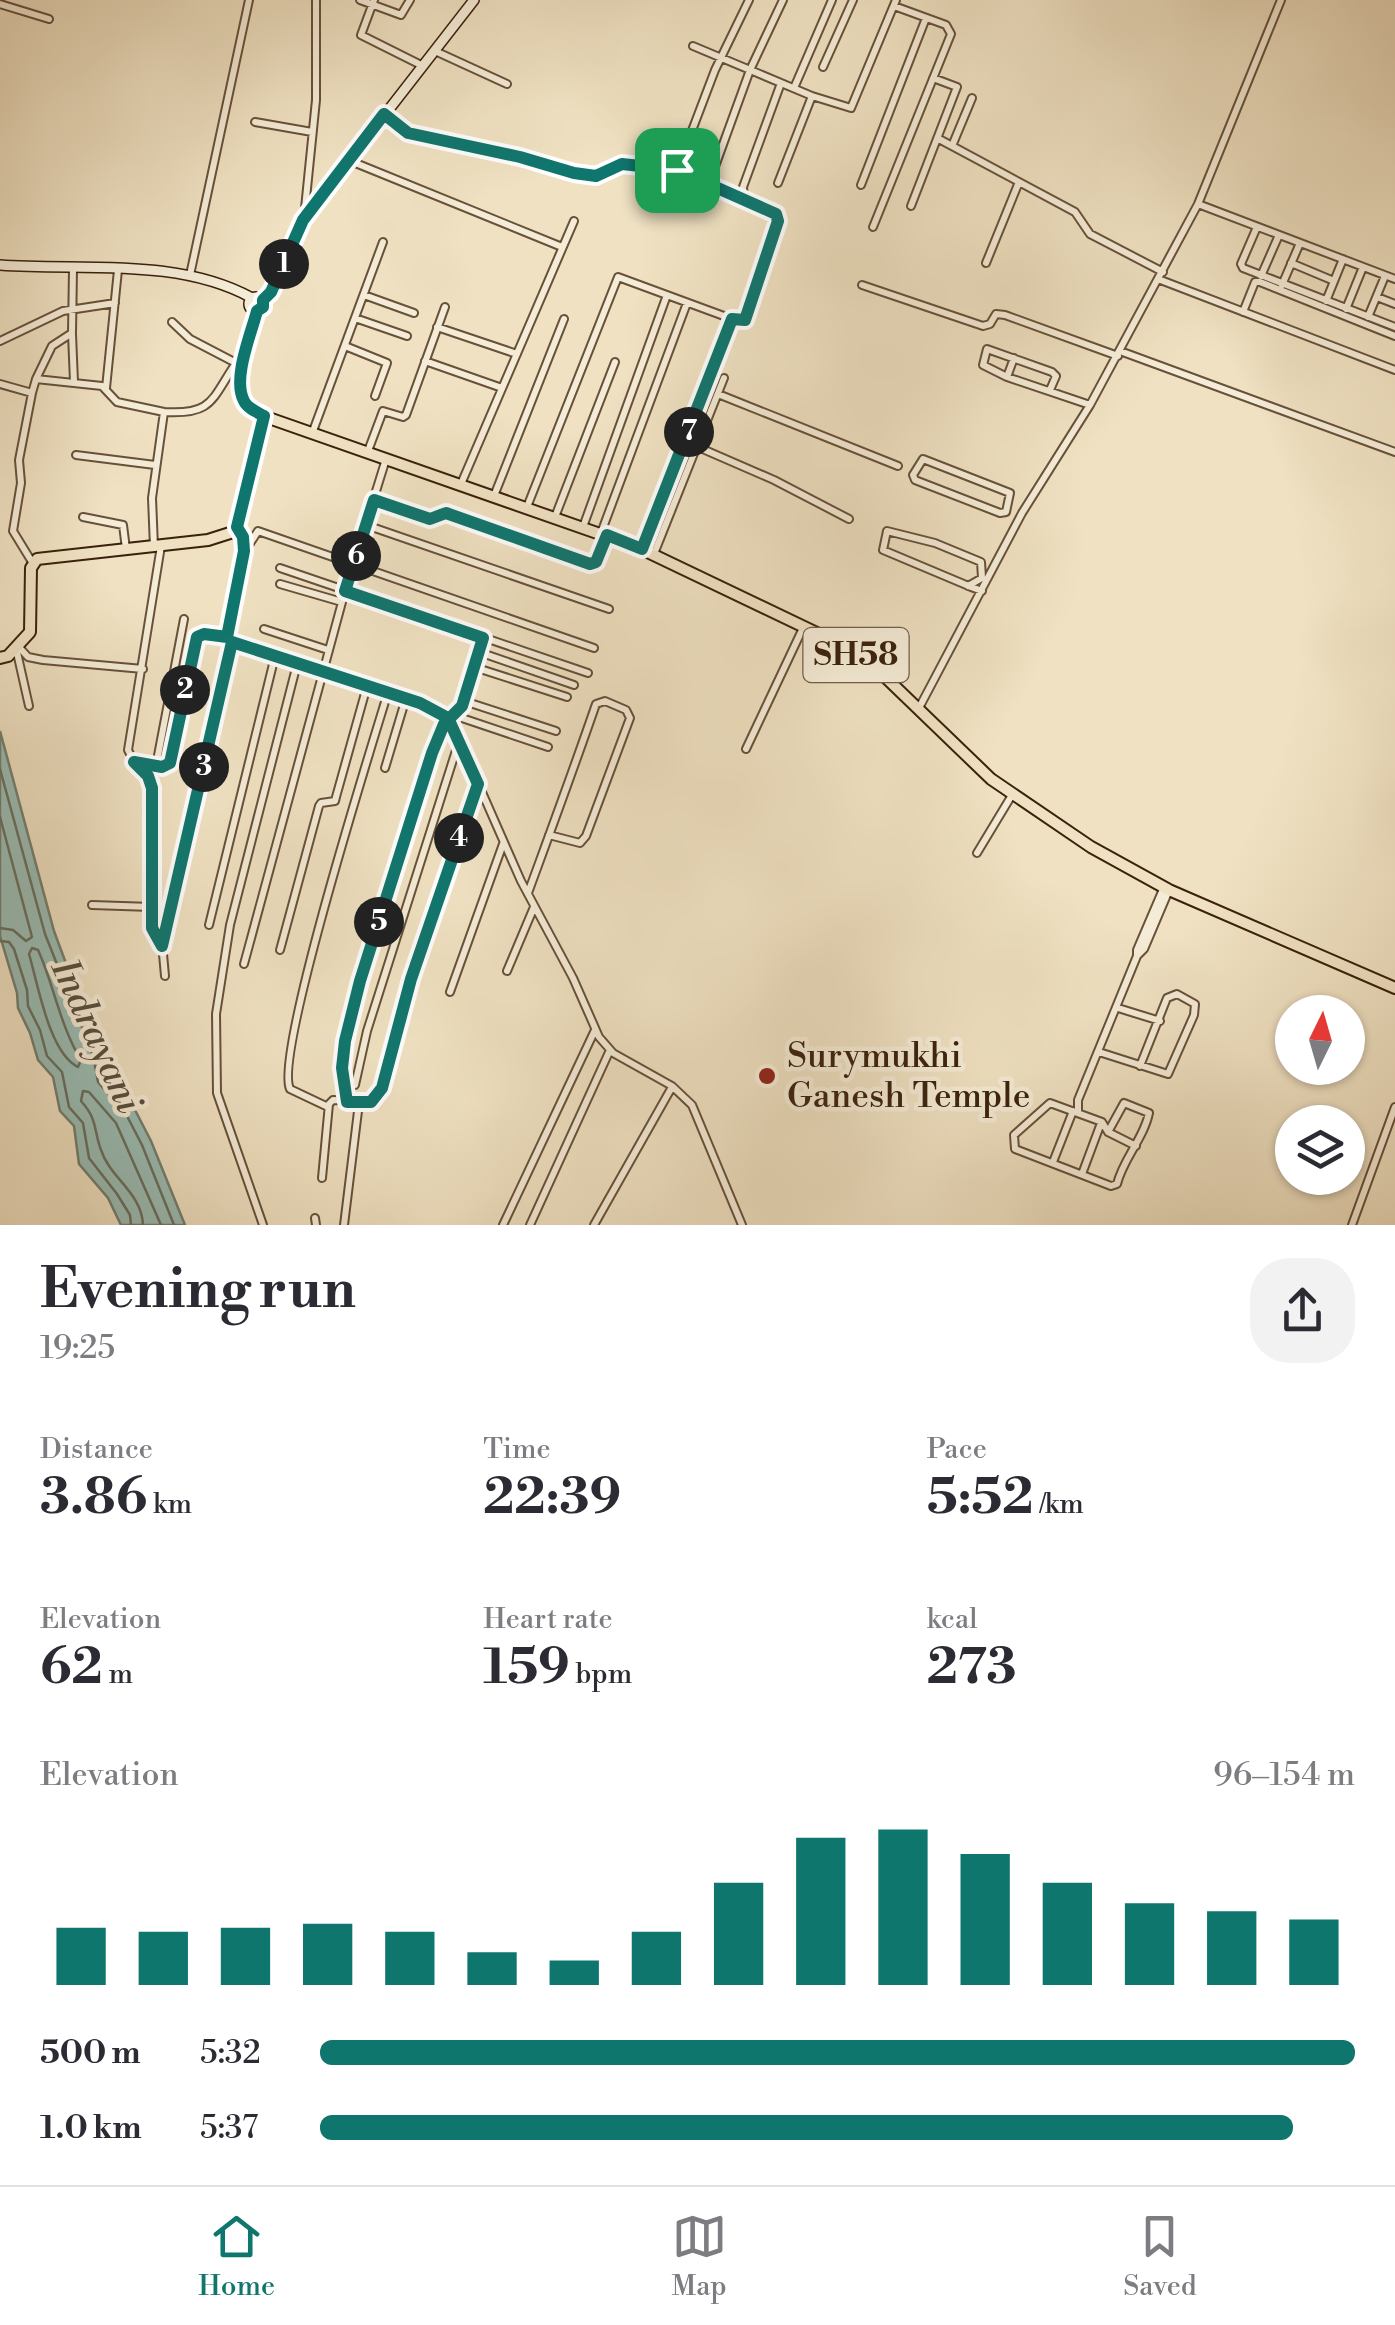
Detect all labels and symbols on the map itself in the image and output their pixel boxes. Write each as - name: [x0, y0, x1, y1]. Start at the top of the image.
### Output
- pin: [635, 128, 720, 213]
- pin: 1: [259, 239, 309, 289]
- pin: 7: [664, 407, 714, 457]
- pin: 6: [331, 531, 381, 581]
- road number: SH58: [804, 628, 908, 682]
- pin: 2: [160, 665, 210, 715]
- pin: 3: [179, 742, 229, 792]
- pin: 4: [434, 813, 484, 863]
- pin: 5: [354, 897, 404, 947]
- water label: Indrayani: [39, 950, 152, 1121]
- north arrow: [1275, 995, 1365, 1085]
- place label: Surymukhi Ganesh Temple: [787, 1035, 1030, 1118]
- marker: Surymukhi Ganesh Temple: [756, 1065, 778, 1087]

